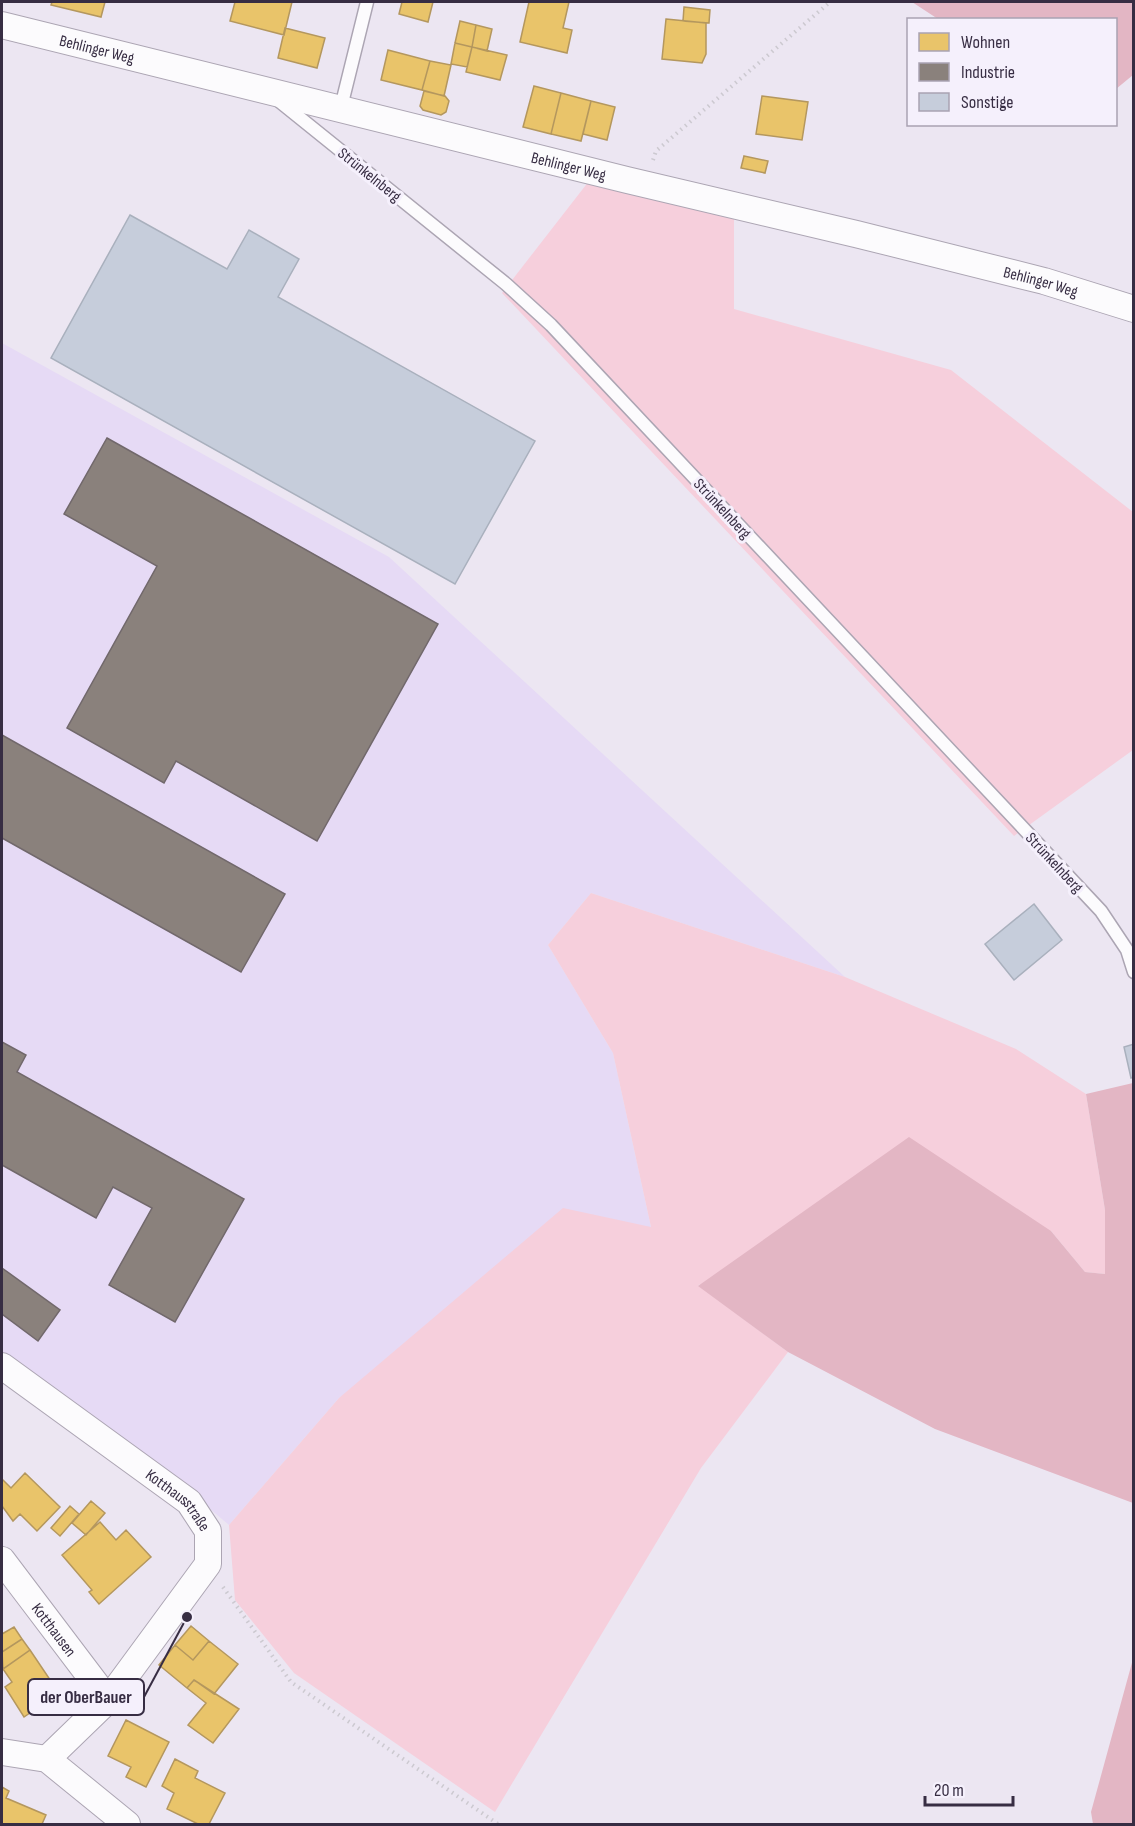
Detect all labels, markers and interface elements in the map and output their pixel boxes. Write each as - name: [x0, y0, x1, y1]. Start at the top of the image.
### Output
- legend: [907, 18, 1117, 126]
- street label: Behlinger Weg: [57, 32, 136, 68]
- text: Wohnen: [961, 32, 1010, 53]
- text: Industrie: [961, 62, 1015, 83]
- text: Sonstige: [961, 92, 1014, 113]
- street label: Strünkelnberg: [334, 144, 404, 206]
- street label: Behlinger Weg: [529, 149, 608, 185]
- street label: Behlinger Weg: [1001, 263, 1080, 302]
- street label: Strünkelnberg: [689, 475, 755, 543]
- street label: Strünkelnberg: [1021, 829, 1087, 897]
- street label: Kotthausstraße: [142, 1466, 213, 1535]
- street label: Kotthausen: [27, 1600, 80, 1661]
- callout: der OberBauer: [28, 1679, 144, 1715]
- text: der OberBauer: [40, 1687, 132, 1708]
- scale bar: [925, 1769, 1014, 1807]
- text: 20 m: [934, 1780, 964, 1801]

